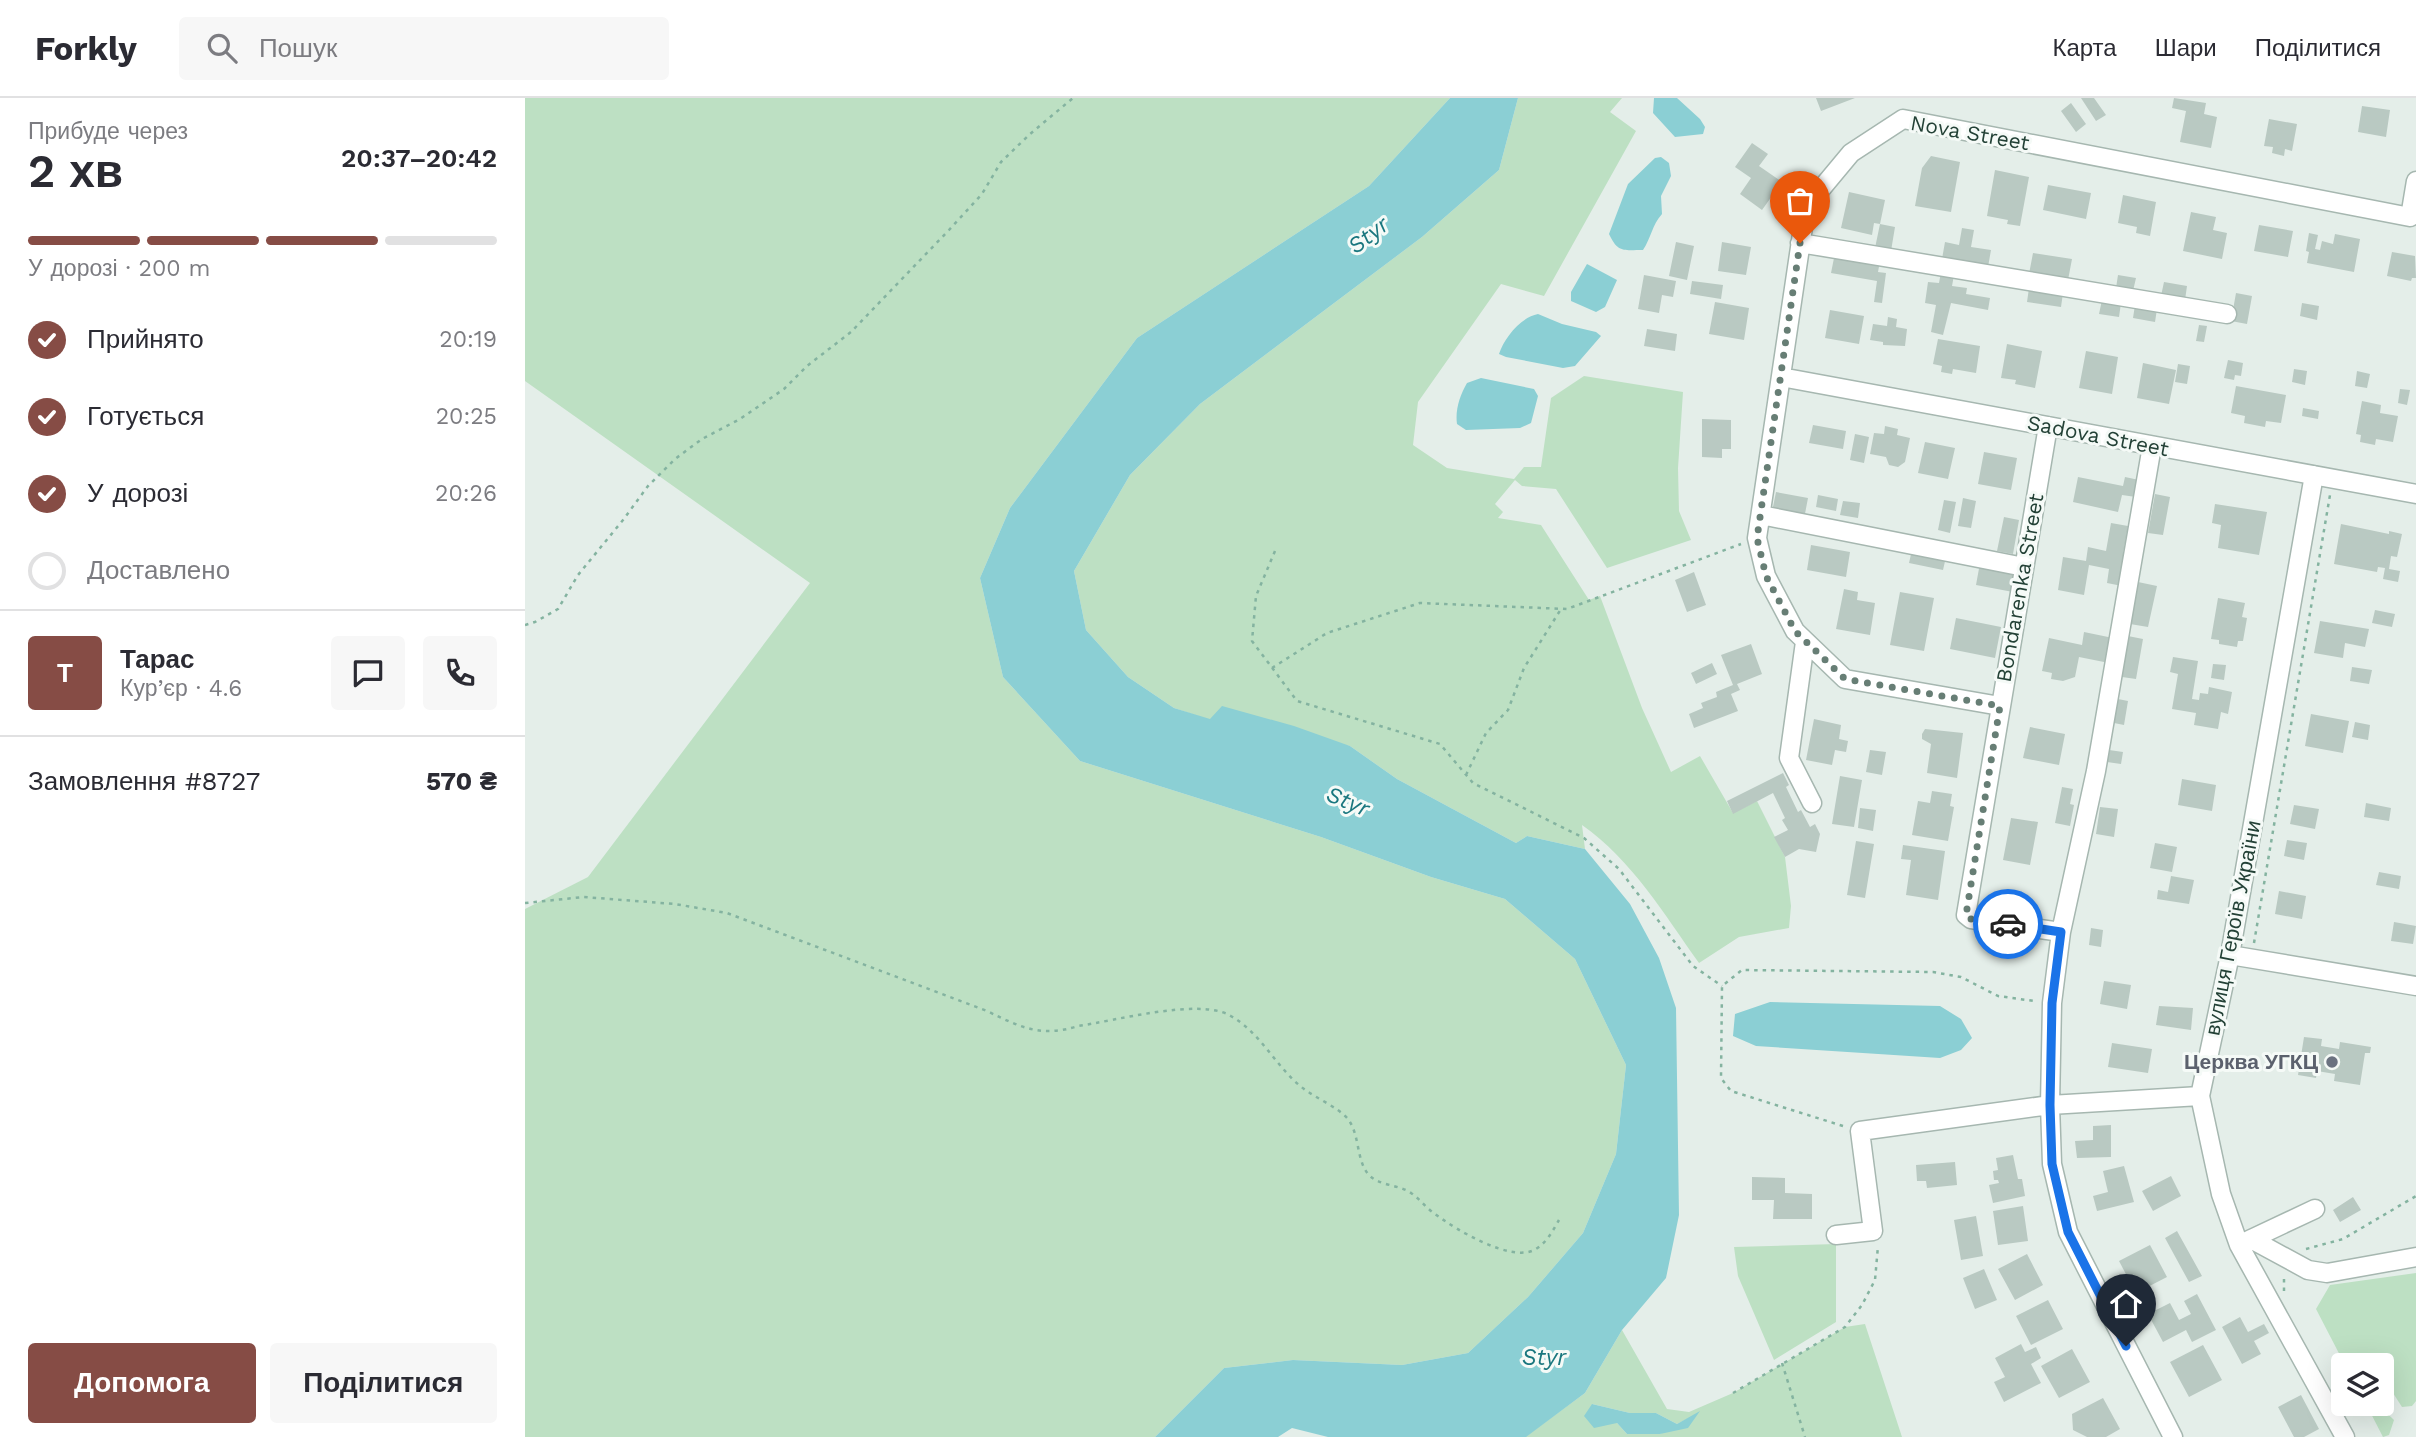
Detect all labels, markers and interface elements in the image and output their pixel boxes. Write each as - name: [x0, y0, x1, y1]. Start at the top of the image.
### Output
- search box: [179, 17, 669, 80]
- text: Forkly: [35, 29, 137, 68]
- icon: search: [203, 29, 241, 67]
- text: Пошук: [259, 33, 337, 63]
- text: Карта: [2052, 34, 2117, 62]
- text: Шари: [2155, 34, 2217, 62]
- text: Поділитися: [2255, 34, 2381, 62]
- street label: Nova Street: [1909, 110, 2032, 155]
- text: Прибуде через: [28, 118, 188, 145]
- text: 20:37–20:42: [341, 143, 497, 173]
- text: 2 хв: [28, 144, 123, 198]
- pin: [1770, 171, 1830, 243]
- icon: bag: [1781, 182, 1819, 220]
- water label: Styr: [1342, 210, 1395, 260]
- text: У дорозі · 200 m: [28, 255, 210, 282]
- icon: check: [28, 321, 66, 359]
- text: Прийнято: [87, 324, 204, 354]
- text: 20:19: [439, 326, 497, 353]
- icon: check: [28, 398, 66, 436]
- text: Готується: [87, 401, 204, 431]
- text: 20:25: [436, 403, 497, 430]
- street label: Sadova Street: [2025, 410, 2171, 461]
- icon: check: [28, 475, 66, 513]
- text: У дорозі: [87, 478, 188, 508]
- text: 20:26: [435, 480, 497, 507]
- street label: Bondarenka Street: [1991, 491, 2048, 684]
- text: Доставлено: [87, 555, 230, 585]
- button: chat: [331, 636, 405, 710]
- button: phone: [423, 636, 497, 710]
- text: Тарас: [120, 644, 195, 674]
- text: Т: [57, 658, 73, 688]
- text: Кур’єр · 4.6: [120, 675, 242, 702]
- text: Замовлення #8727: [28, 766, 260, 796]
- text: 570 ₴: [426, 766, 497, 796]
- water label: Styr: [1322, 781, 1374, 823]
- street label: вулиця Героїв України: [2199, 818, 2266, 1038]
- courier: [1973, 889, 2043, 959]
- icon: car: [1989, 905, 2027, 943]
- place label: Церква УГКЦ: [2184, 1049, 2319, 1074]
- marker: Церква УГКЦ: [2324, 1054, 2340, 1070]
- pin: [2096, 1274, 2156, 1346]
- icon: home: [2107, 1285, 2145, 1323]
- button: Допомога: [28, 1343, 256, 1423]
- button: Поділитися: [270, 1343, 497, 1423]
- water label: Styr: [1522, 1344, 1567, 1371]
- map controls: [2331, 1353, 2394, 1416]
- button: layers: [2331, 1353, 2394, 1416]

